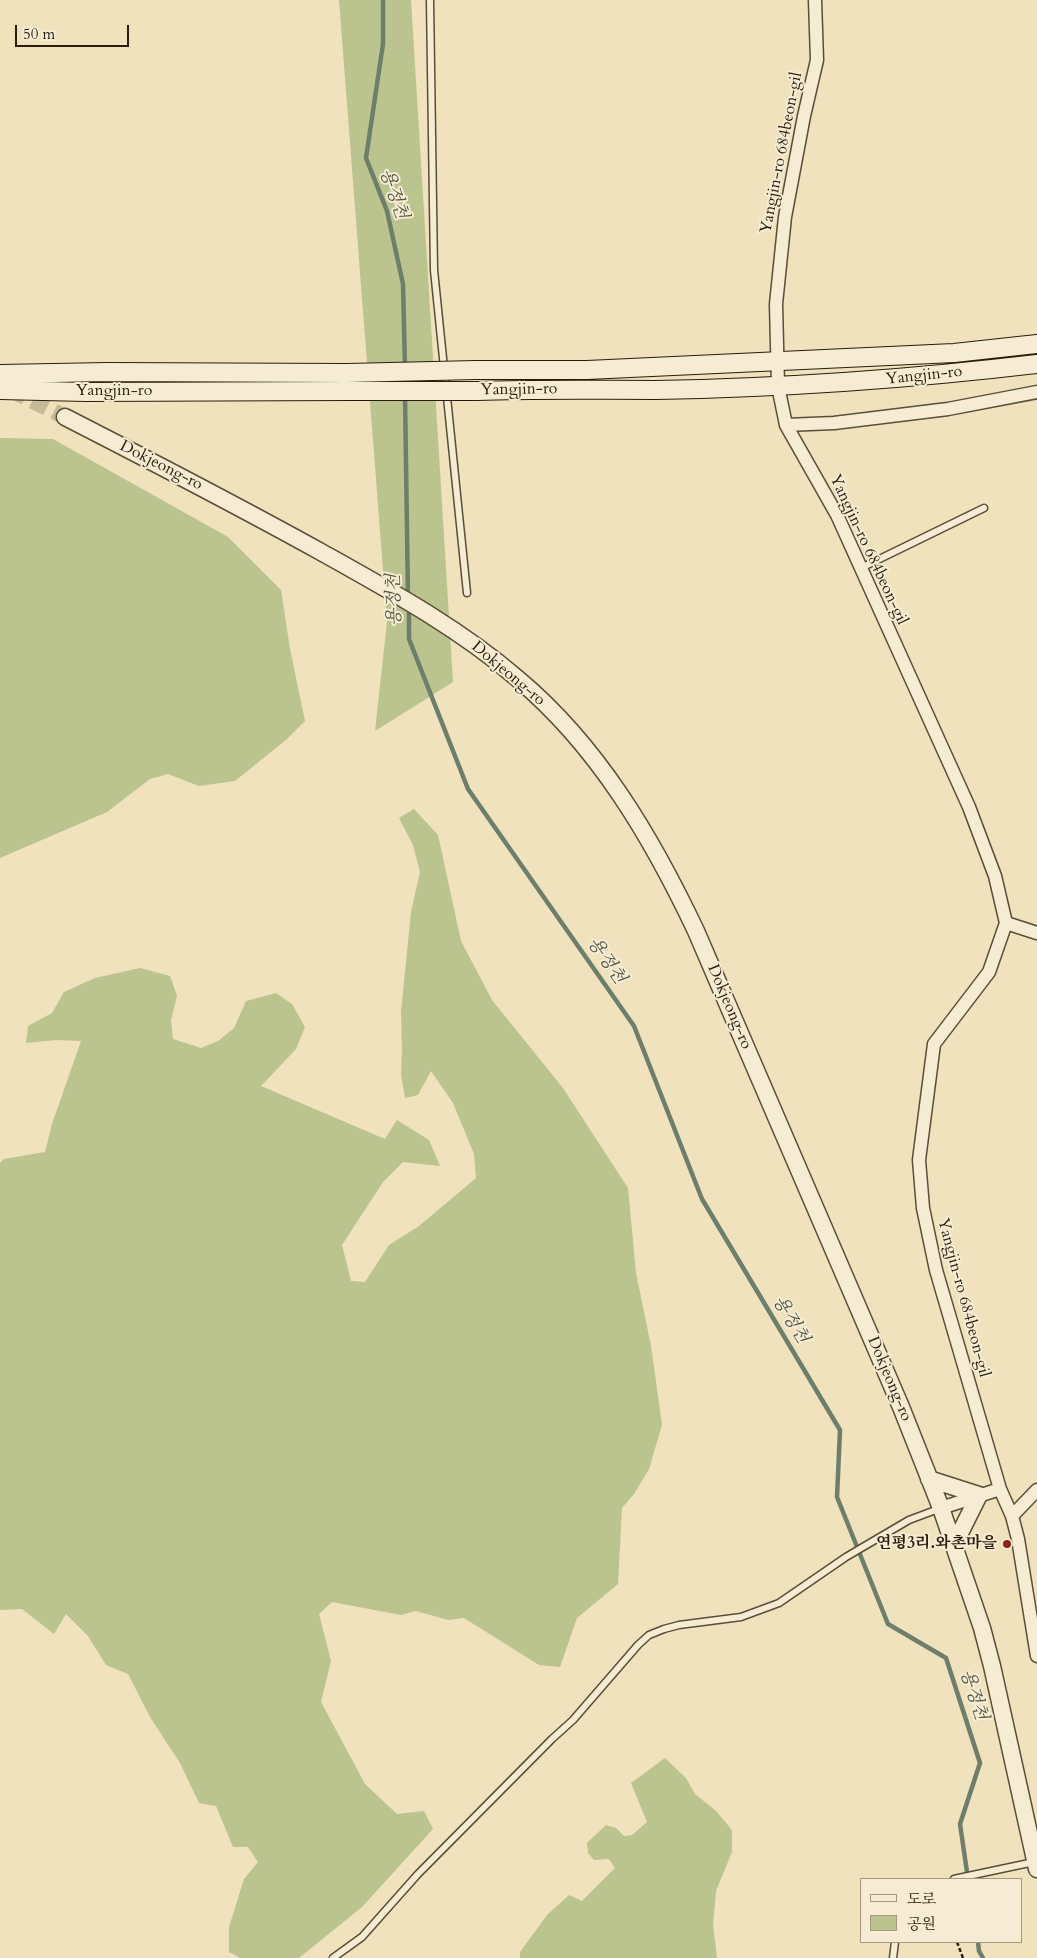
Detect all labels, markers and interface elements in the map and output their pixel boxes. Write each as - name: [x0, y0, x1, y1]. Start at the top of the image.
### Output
- scale bar: [18, 15, 131, 47]
- text: 50 m: [23, 24, 55, 44]
- street label: Yangjin-ro 684beon-gil: [757, 71, 807, 235]
- water label: 용정천: [374, 166, 412, 222]
- street label: Yangjin-ro: [885, 362, 963, 390]
- street label: Yangjin-ro: [481, 380, 557, 400]
- street label: Yangjin-ro: [76, 381, 152, 401]
- street label: Dokjeong-ro: [116, 437, 206, 495]
- street label: Yangjin-ro 684beon-gil: [825, 472, 911, 628]
- water label: 용정천: [384, 574, 406, 626]
- street label: Dokjeong-ro: [467, 638, 549, 710]
- water label: 용정천: [582, 933, 630, 989]
- street label: Dokjeong-ro: [703, 962, 755, 1052]
- street label: Yangjin-ro 684beon-gil: [933, 1216, 993, 1380]
- water label: 용정천: [767, 1292, 813, 1348]
- street label: Dokjeong-ro: [863, 1334, 915, 1424]
- place label: 연평3리.와촌마을: [876, 1534, 997, 1554]
- marker: 연평3리.와촌마을: [1001, 1538, 1013, 1550]
- water label: 용정천: [955, 1667, 991, 1723]
- legend: [860, 1878, 1022, 1943]
- text: 도로: [907, 1889, 936, 1909]
- text: 공원: [907, 1914, 936, 1934]

